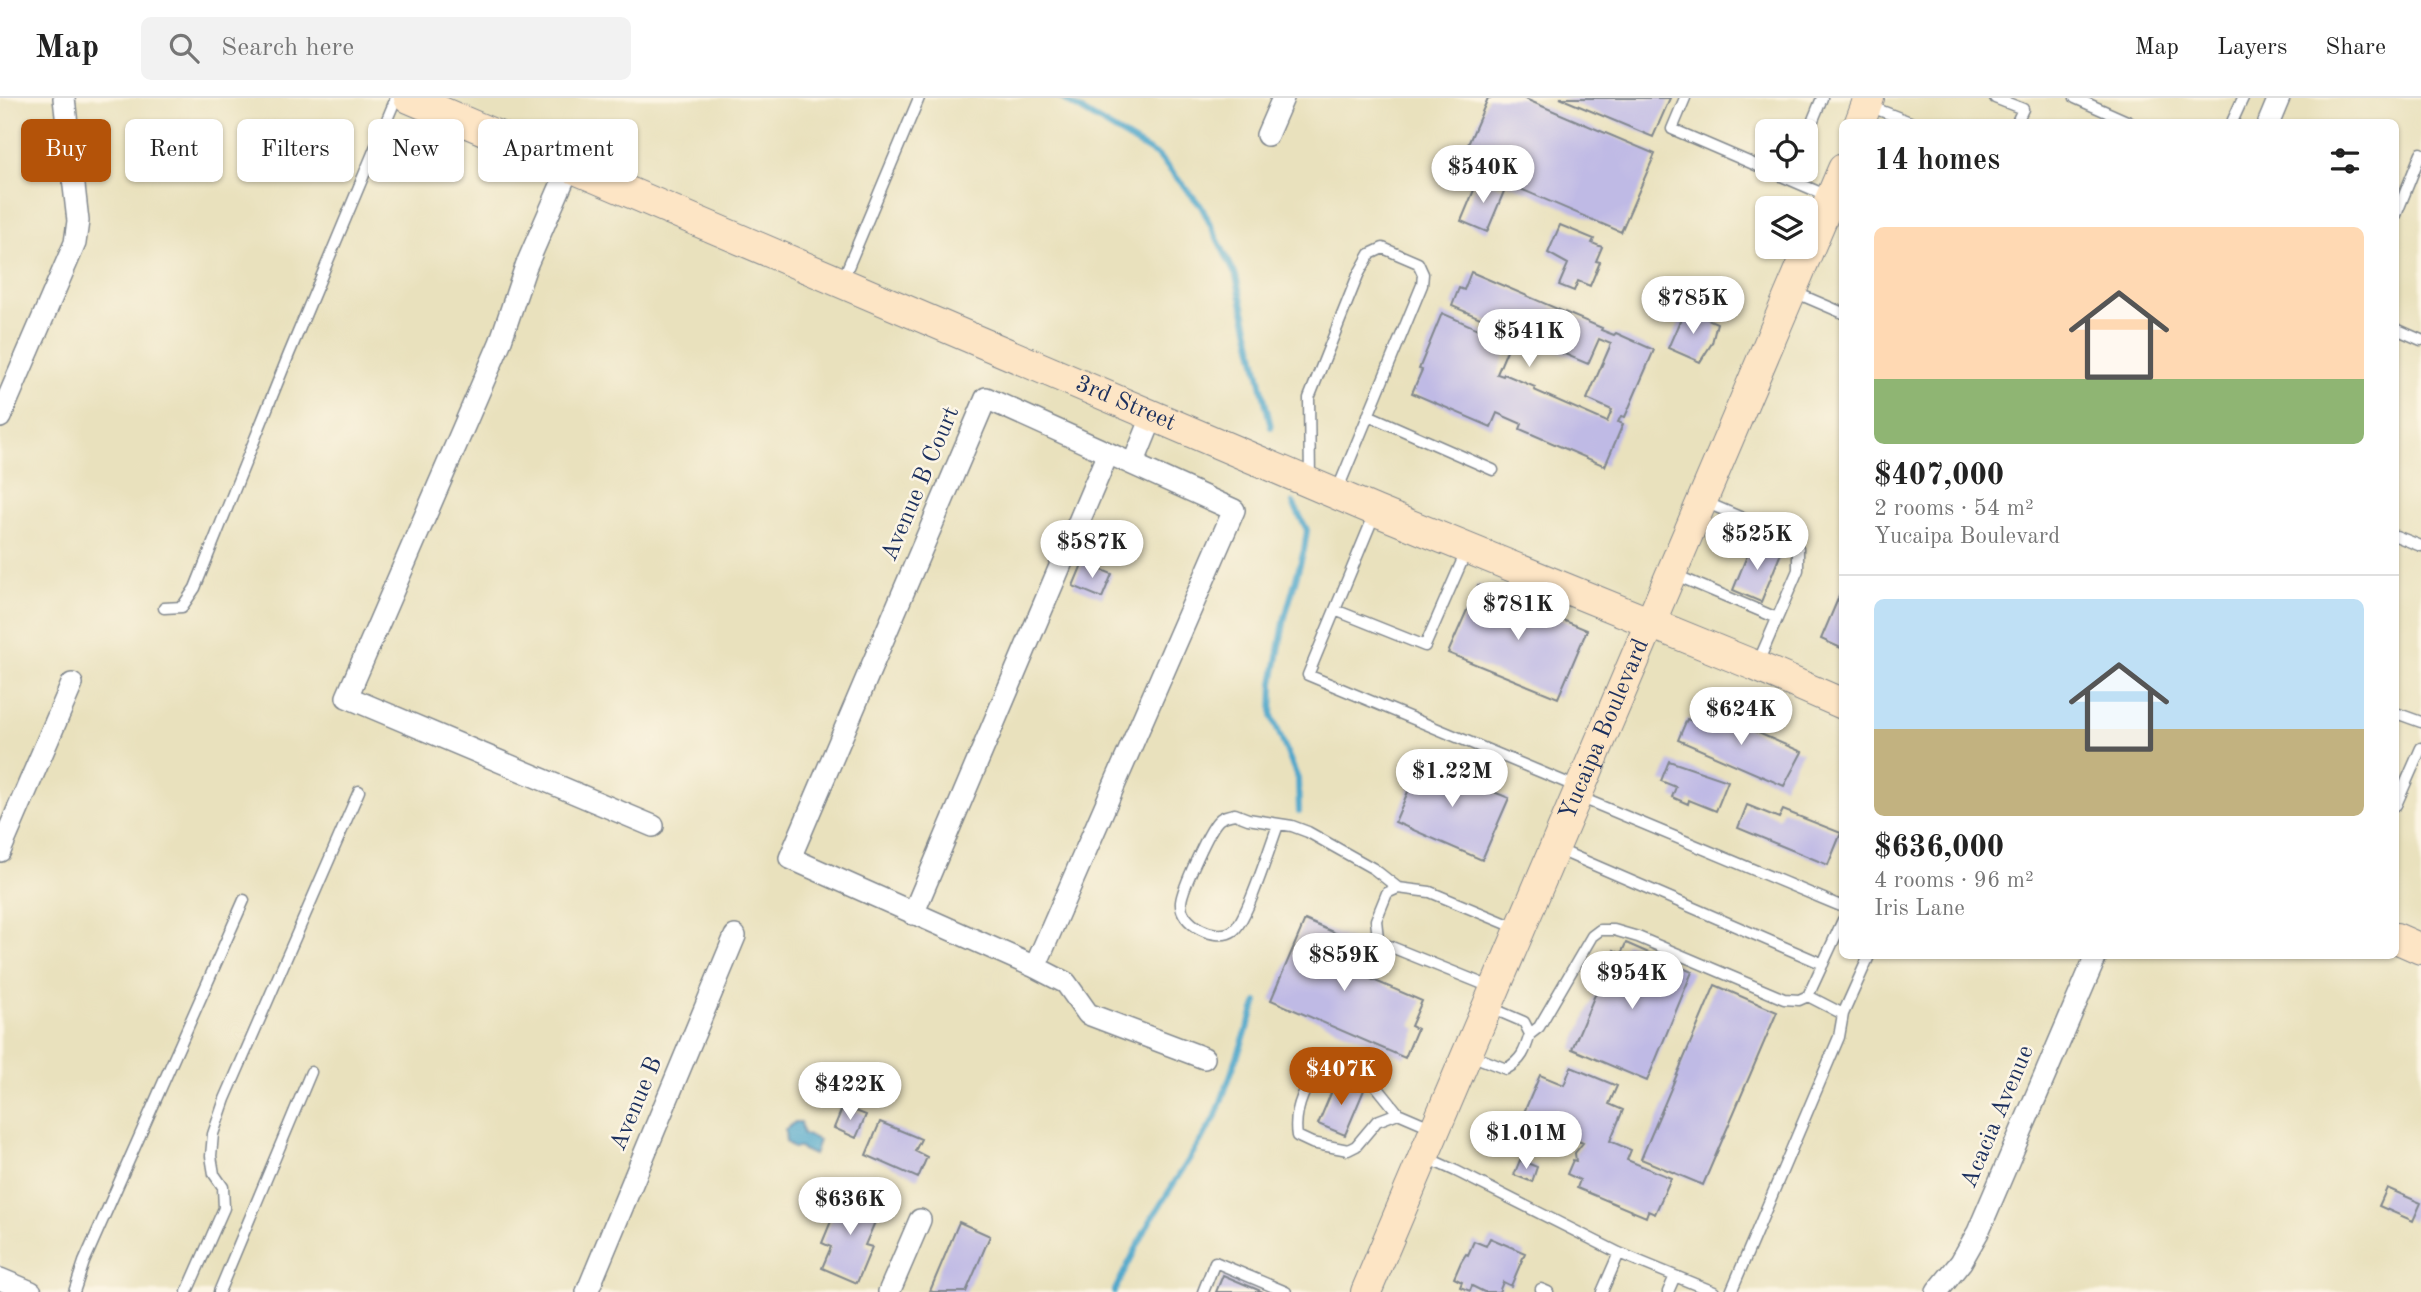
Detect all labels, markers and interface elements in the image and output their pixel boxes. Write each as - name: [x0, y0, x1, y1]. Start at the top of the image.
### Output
- search box: [141, 17, 631, 80]
- icon: search: [165, 29, 203, 67]
- text: Map: [35, 32, 99, 65]
- text: Search here: [221, 35, 354, 61]
- text: Map: [2135, 36, 2179, 60]
- text: Layers: [2217, 36, 2287, 60]
- text: Share: [2325, 36, 2386, 60]
- chip: Buy: [21, 119, 111, 182]
- chip: Rent: [125, 119, 223, 182]
- chip: Filters: [237, 119, 354, 182]
- chip: New: [368, 119, 464, 182]
- chip: Apartment: [478, 119, 638, 182]
- map controls: [1755, 119, 1818, 259]
- button: locate: [1755, 119, 1818, 182]
- icon: filters: [2326, 142, 2364, 180]
- pin: $540K: [1434, 146, 1532, 205]
- text: 14 homes: [1874, 146, 2000, 176]
- text: $540K: [1447, 156, 1519, 179]
- button: layers: [1755, 196, 1818, 259]
- icon: home: [2056, 272, 2182, 398]
- pin: $785K: [1644, 276, 1742, 336]
- text: $785K: [1657, 287, 1729, 310]
- pin: $541K: [1480, 310, 1578, 369]
- text: $541K: [1493, 320, 1565, 343]
- street label: 3rd Street: [1072, 372, 1179, 436]
- street label: Avenue B Court: [878, 403, 964, 565]
- text: $407,000: [1874, 461, 2004, 491]
- text: 2 rooms · 54 m²: [1874, 497, 2034, 520]
- pin: $525K: [1708, 512, 1806, 572]
- pin: $587K: [1043, 520, 1141, 580]
- text: $525K: [1721, 523, 1793, 546]
- text: Yucaipa Boulevard: [1874, 525, 2060, 548]
- text: $587K: [1056, 531, 1128, 554]
- pin: $781K: [1469, 582, 1567, 642]
- text: $781K: [1482, 593, 1554, 616]
- street label: Yucaipa Boulevard: [1556, 635, 1654, 824]
- icon: home: [2056, 644, 2182, 770]
- pin: $624K: [1692, 688, 1790, 747]
- text: $624K: [1705, 698, 1777, 721]
- pin: $1.22M: [1395, 750, 1509, 809]
- text: $1.22M: [1412, 760, 1492, 783]
- text: $636,000: [1874, 833, 2004, 863]
- text: 4 rooms · 96 m²: [1874, 869, 2034, 892]
- text: Iris Lane: [1874, 897, 1965, 920]
- pin: $859K: [1295, 934, 1393, 993]
- text: $859K: [1308, 944, 1380, 967]
- pin: $954K: [1583, 951, 1681, 1011]
- text: $954K: [1596, 962, 1668, 985]
- street label: Acacia Avenue: [1957, 1042, 2039, 1192]
- pin: $407K: [1292, 1048, 1390, 1107]
- street label: Avenue B: [607, 1054, 667, 1154]
- text: $407K: [1305, 1058, 1377, 1081]
- pin: $422K: [801, 1062, 899, 1122]
- text: $422K: [814, 1073, 886, 1096]
- pin: $1.01M: [1469, 1112, 1583, 1171]
- text: $1.01M: [1486, 1122, 1566, 1145]
- pin: $636K: [801, 1178, 899, 1237]
- text: $636K: [814, 1188, 886, 1211]

